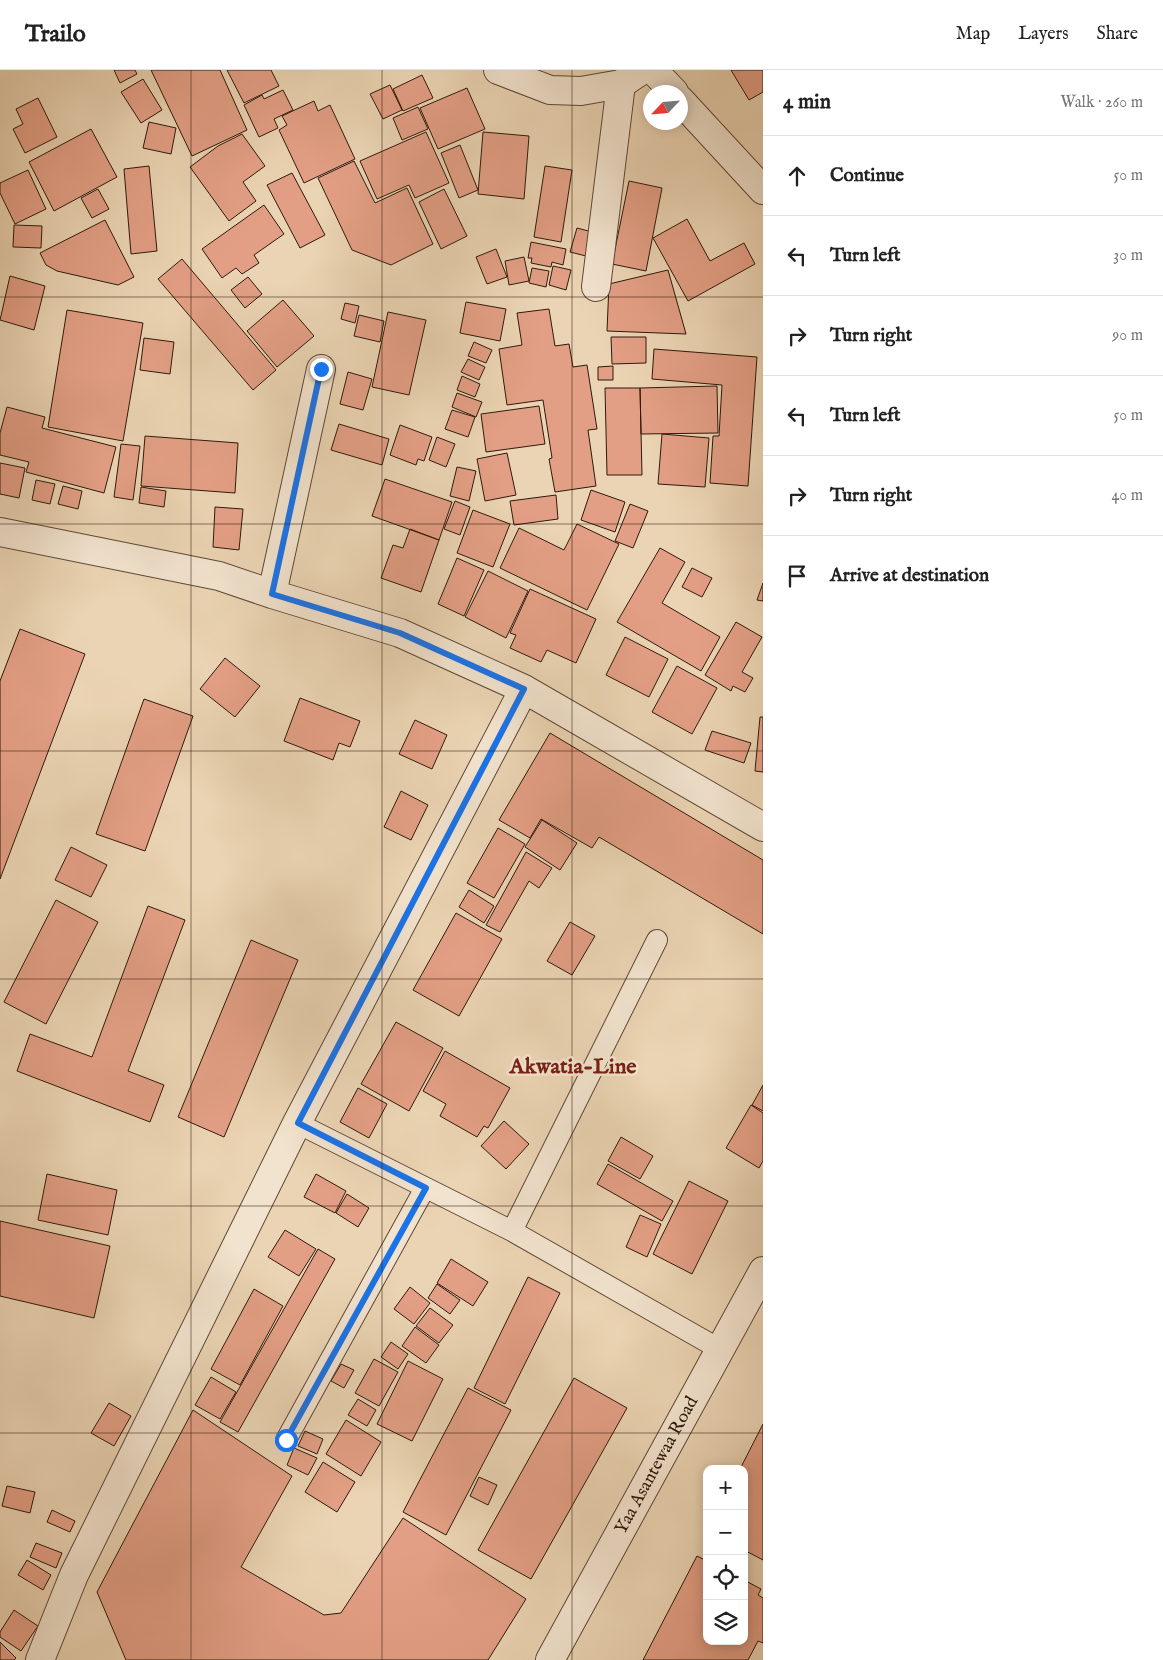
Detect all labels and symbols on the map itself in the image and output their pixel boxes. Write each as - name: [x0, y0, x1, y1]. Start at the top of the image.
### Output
- north arrow: [643, 85, 688, 130]
- route end: [310, 358, 333, 381]
- district label: Akwatia-Line: [509, 1053, 636, 1081]
- street label: Yaa Asantewaa Road: [610, 1392, 704, 1538]
- route start: [275, 1429, 298, 1452]

